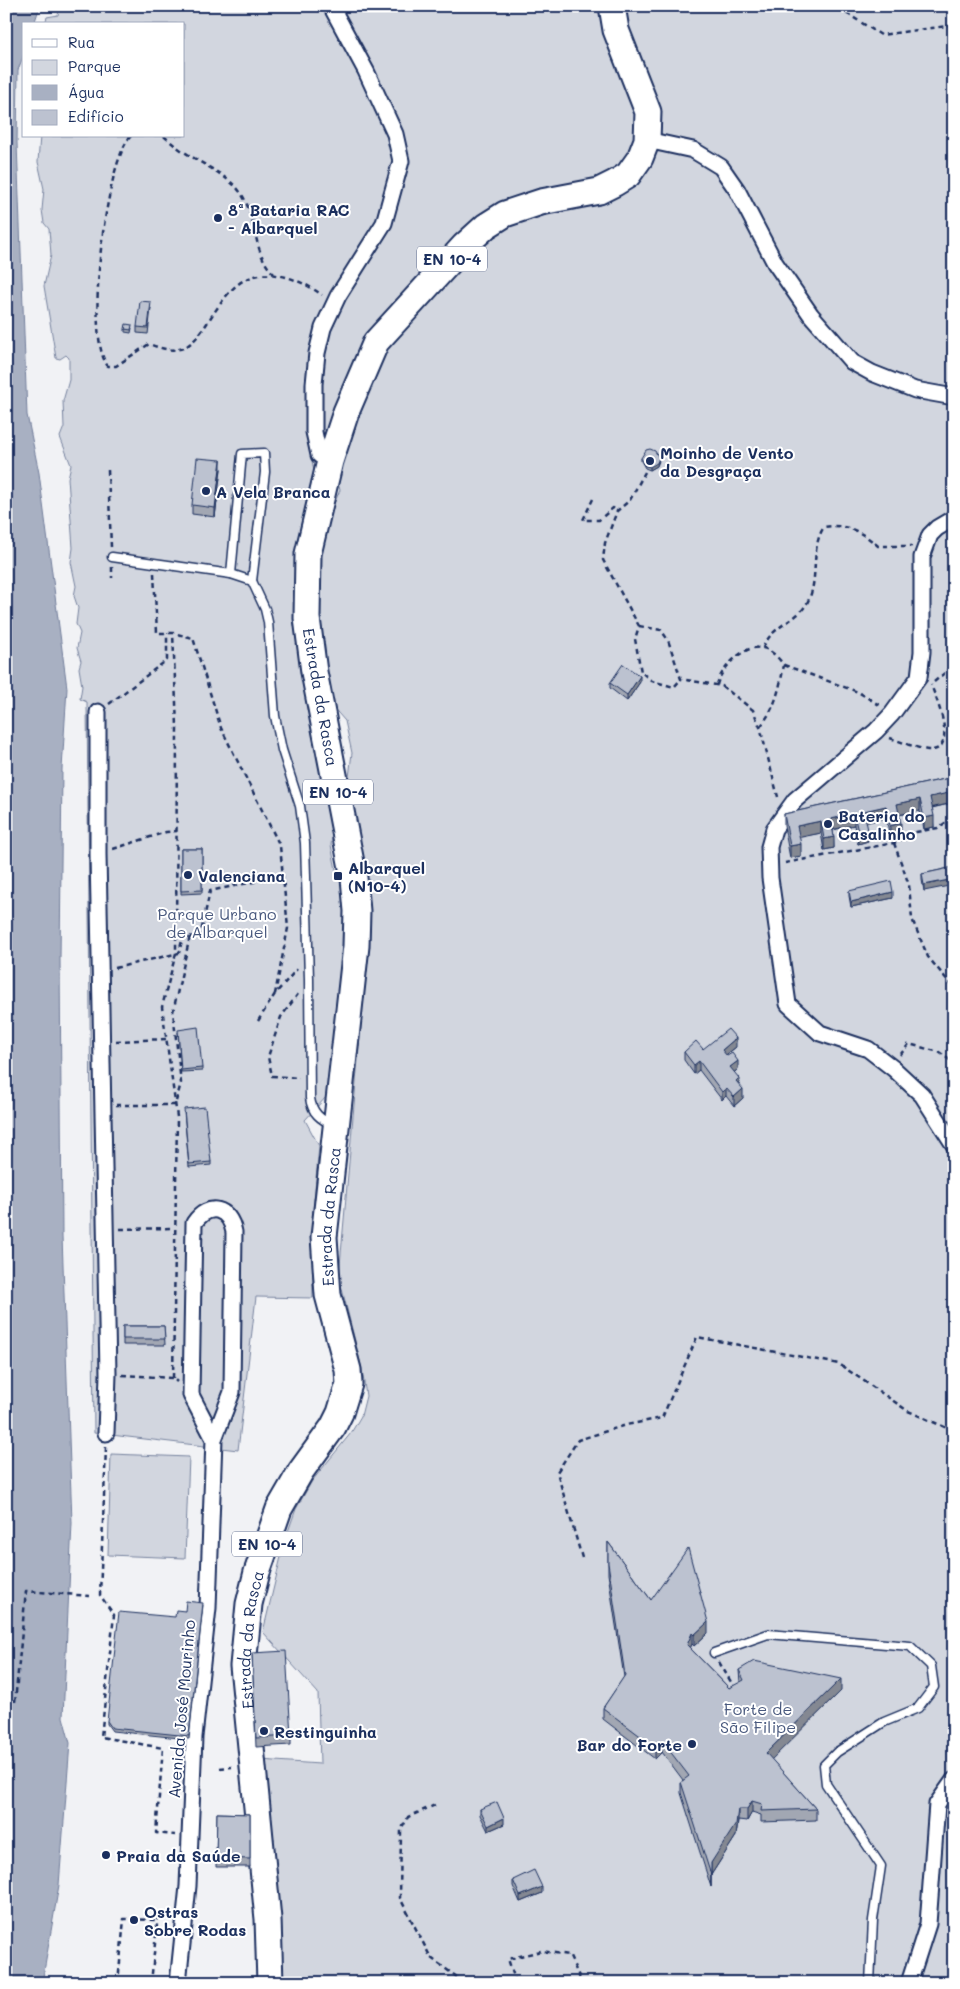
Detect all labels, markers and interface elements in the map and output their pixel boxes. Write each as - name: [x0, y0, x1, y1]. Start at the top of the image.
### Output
- legend: [22, 22, 185, 138]
- text: Rua: [68, 32, 95, 52]
- text: Parque: [68, 56, 121, 76]
- text: Água: [68, 82, 105, 102]
- text: Edifício: [68, 106, 124, 126]
- place label: 8ª Bataria RAC - Albarquel: [228, 199, 350, 238]
- marker: 8ª Bataria RAC - Albarquel: [212, 212, 224, 224]
- road number: EN 10-4: [417, 246, 487, 272]
- place label: Moinho de Vento da Desgraça: [660, 442, 794, 481]
- marker: Moinho de Vento da Desgraça: [644, 455, 656, 467]
- place label: A Vela Branca: [216, 481, 331, 502]
- marker: A Vela Branca: [200, 485, 212, 497]
- street label: Estrada da Rasca: [299, 626, 343, 768]
- road number: EN 10-4: [303, 780, 373, 804]
- place label: Bateria do Casalinho: [838, 805, 925, 844]
- marker: Bateria do Casalinho: [822, 818, 834, 830]
- place label: Albarquel (N10-4): [348, 857, 425, 896]
- place label: Valenciana: [198, 865, 285, 886]
- marker: Valenciana: [182, 869, 194, 881]
- marker: Albarquel (N10-4): [332, 870, 344, 882]
- park label: Parque Urbano de Albarquel: [157, 903, 277, 942]
- street label: Estrada da Rasca: [313, 1146, 344, 1287]
- road number: EN 10-4: [232, 1532, 302, 1556]
- street label: Estrada da Rasca: [232, 1568, 268, 1710]
- street label: Avenida José Mourinho: [163, 1619, 199, 1799]
- park label: Forte de São Filipe: [720, 1698, 796, 1737]
- place label: Restinguinha: [274, 1721, 377, 1742]
- marker: Restinguinha: [258, 1725, 270, 1737]
- place label: Bar do Forte: [577, 1734, 682, 1755]
- marker: Bar do Forte: [686, 1738, 698, 1750]
- place label: Praia da Saúde: [116, 1845, 240, 1866]
- marker: Praia da Saúde: [100, 1849, 112, 1861]
- place label: Ostras Sobre Rodas: [144, 1901, 246, 1940]
- marker: Ostras Sobre Rodas: [128, 1914, 140, 1926]

